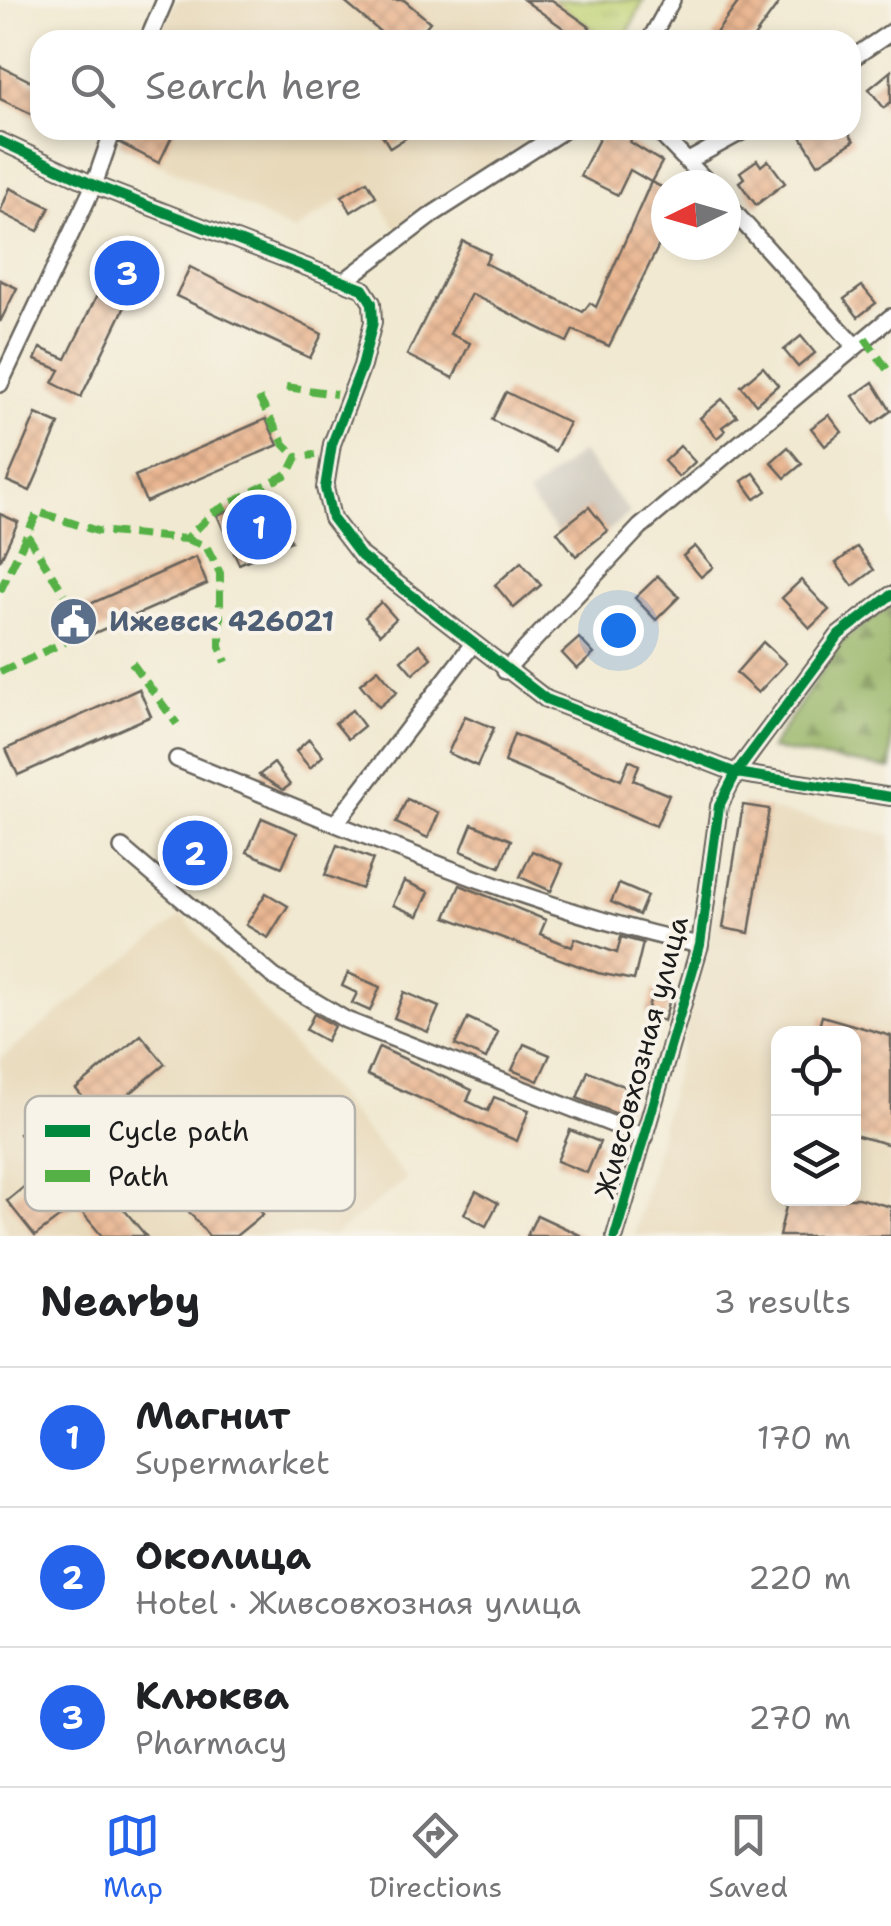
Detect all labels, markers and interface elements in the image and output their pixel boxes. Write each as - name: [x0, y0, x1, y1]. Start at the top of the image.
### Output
- search box: [30, 30, 861, 140]
- icon: search: [65, 58, 120, 113]
- text: Search here: [145, 60, 362, 111]
- north arrow: [651, 170, 741, 260]
- pin: 3: [94, 236, 160, 310]
- pin: 1: [226, 490, 292, 564]
- public building icon: Ижевск 426021: [48, 595, 100, 647]
- place label: Ижевск 426021: [109, 602, 334, 640]
- your location: [593, 605, 644, 656]
- pin: 2: [162, 816, 228, 890]
- street label: Живсовхозная улица: [585, 912, 697, 1202]
- map controls: [771, 1026, 861, 1206]
- button: locate: [771, 1026, 861, 1116]
- legend: [25, 1096, 355, 1211]
- text: Cycle path: [108, 1112, 250, 1150]
- button: layers: [771, 1116, 861, 1206]
- text: Path: [108, 1157, 169, 1195]
- text: Nearby: [40, 1273, 200, 1329]
- text: 3 results: [714, 1280, 851, 1323]
- text: Магнит: [135, 1390, 290, 1441]
- text: 1: [65, 1416, 80, 1459]
- text: 170 m: [757, 1416, 851, 1459]
- text: Supermarket: [135, 1441, 330, 1484]
- text: Околица: [135, 1530, 311, 1581]
- text: 2: [61, 1556, 84, 1599]
- text: 220 m: [748, 1556, 851, 1599]
- text: Hotel · Живсовхозная улица: [135, 1581, 581, 1624]
- text: Клюква: [135, 1670, 289, 1721]
- text: 3: [61, 1696, 84, 1739]
- text: 270 m: [748, 1696, 851, 1739]
- text: Pharmacy: [135, 1721, 287, 1764]
- tab: Map: [103, 1808, 163, 1906]
- tab: Directions: [369, 1808, 502, 1906]
- tab: Saved: [708, 1808, 788, 1906]

